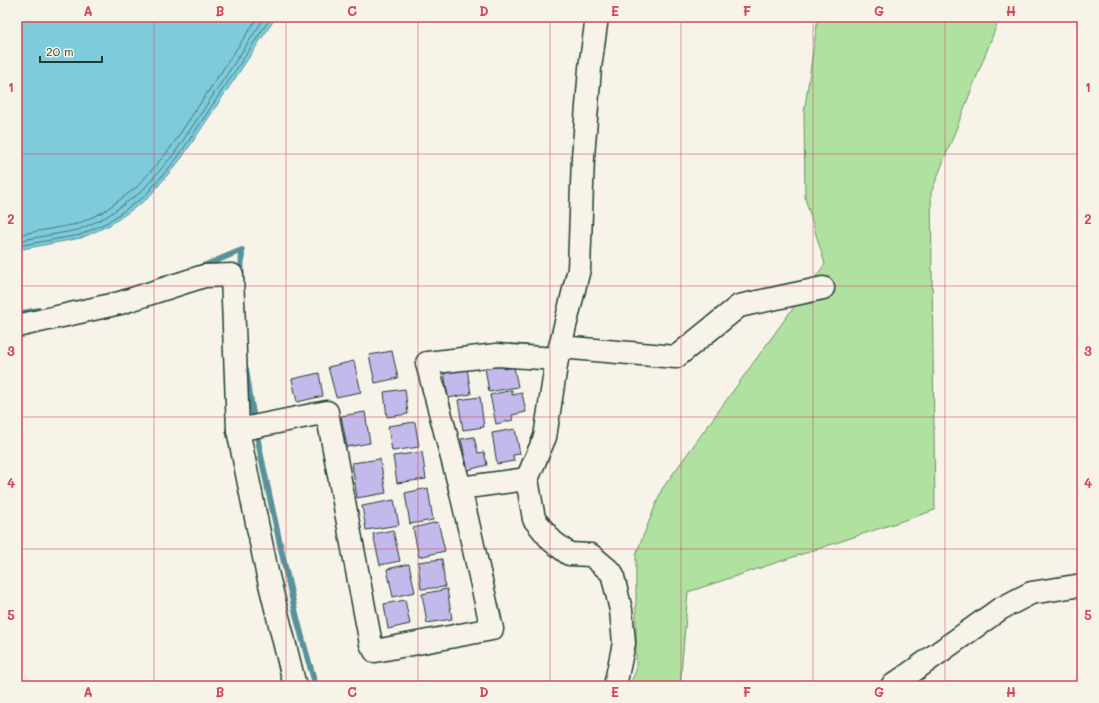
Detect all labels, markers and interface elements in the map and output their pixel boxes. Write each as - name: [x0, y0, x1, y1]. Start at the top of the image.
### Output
- text: A: [83, 2, 93, 19]
- text: B: [216, 2, 225, 19]
- text: C: [347, 2, 357, 19]
- text: D: [479, 2, 489, 19]
- text: E: [611, 2, 619, 19]
- text: F: [743, 2, 751, 19]
- text: G: [874, 2, 884, 19]
- text: H: [1006, 2, 1016, 19]
- scale bar: [40, 38, 102, 64]
- text: 20 m: [46, 43, 74, 59]
- text: 1: [8, 78, 14, 95]
- text: 1: [1085, 78, 1091, 95]
- text: 2: [7, 210, 15, 227]
- text: 2: [1084, 210, 1092, 227]
- text: 3: [7, 342, 15, 359]
- text: 3: [1084, 342, 1092, 359]
- text: 4: [7, 474, 15, 491]
- text: 4: [1084, 474, 1092, 491]
- text: 5: [7, 606, 15, 623]
- text: 5: [1084, 606, 1092, 623]
- text: A: [83, 683, 93, 700]
- text: B: [216, 683, 225, 700]
- text: C: [347, 683, 357, 700]
- text: D: [479, 683, 489, 700]
- text: E: [611, 683, 619, 700]
- text: F: [743, 683, 751, 700]
- text: G: [874, 683, 884, 700]
- text: H: [1006, 683, 1016, 700]

